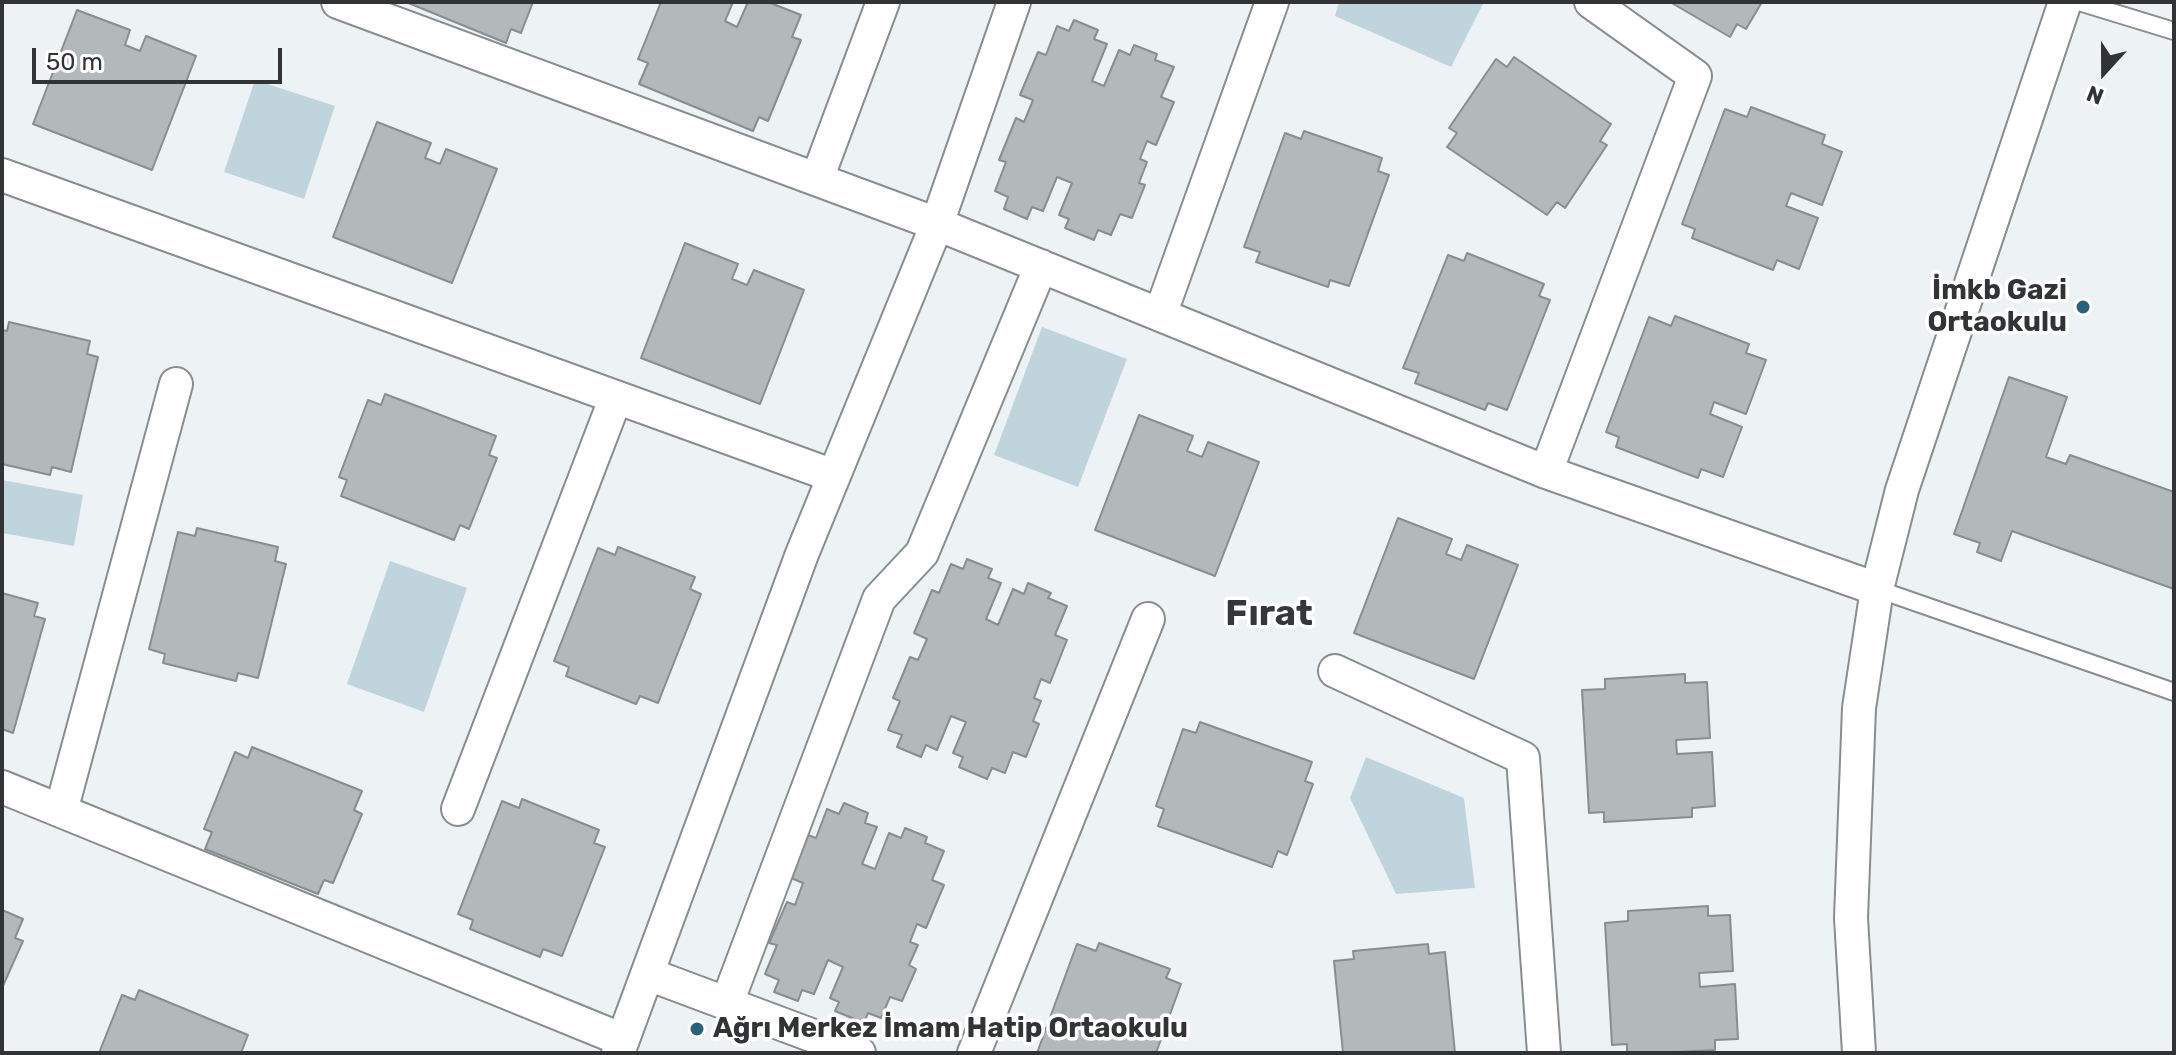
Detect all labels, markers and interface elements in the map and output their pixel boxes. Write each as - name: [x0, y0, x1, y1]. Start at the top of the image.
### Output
- scale bar: [36, 32, 286, 82]
- north arrow: [2064, 32, 2144, 112]
- text: 50 m: [46, 48, 103, 76]
- text: N: [2083, 79, 2107, 110]
- place label: İmkb Gazi Ortaokulu: [1927, 274, 2067, 340]
- marker: İmkb Gazi Ortaokulu: [2074, 298, 2092, 316]
- district label: Fırat: [1225, 593, 1313, 637]
- place label: Ağrı Merkez İmam Hatip Ortaokulu: [713, 1012, 1188, 1046]
- marker: Ağrı Merkez İmam Hatip Ortaokulu: [688, 1020, 706, 1038]

